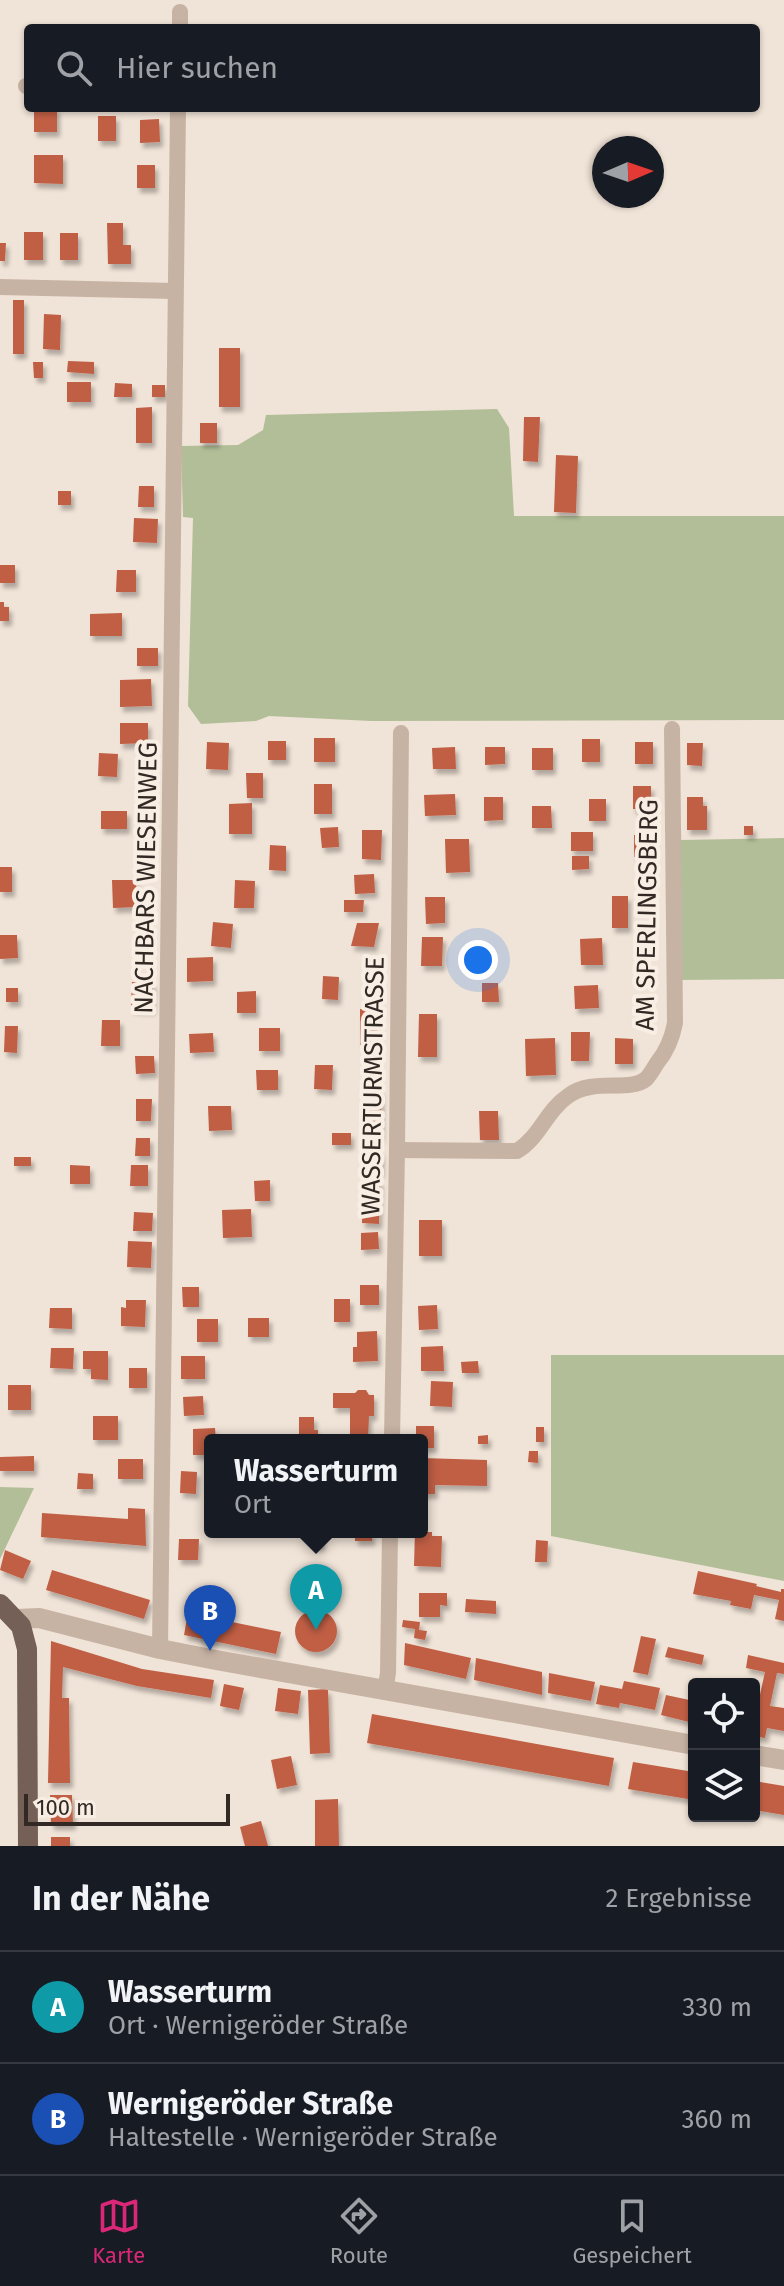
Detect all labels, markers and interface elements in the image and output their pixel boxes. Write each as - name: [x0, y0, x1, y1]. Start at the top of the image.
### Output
- search box: [24, 24, 760, 112]
- icon: search: [52, 46, 96, 90]
- text: Hier suchen: [116, 50, 278, 86]
- north arrow: [592, 136, 664, 208]
- street label: NACHBARS WIESENWEG: [128, 742, 164, 1014]
- street label: AM SPERLINGSBERG: [629, 799, 665, 1031]
- your location: [458, 940, 498, 980]
- street label: WASSERTURMSTRASSE: [355, 956, 391, 1216]
- popup: [204, 1434, 428, 1538]
- text: Wasserturm: [234, 1453, 398, 1489]
- text: Ort: [234, 1489, 271, 1520]
- pin: A: [290, 1564, 342, 1630]
- pin: B: [184, 1585, 236, 1651]
- map controls: [688, 1678, 760, 1822]
- button: locate: [688, 1678, 760, 1750]
- button: layers: [688, 1750, 760, 1822]
- scale bar: [24, 1790, 230, 1826]
- text: 100 m: [36, 1794, 95, 1821]
- text: In der Nähe: [32, 1878, 210, 1919]
- text: 2 Ergebnisse: [605, 1883, 752, 1914]
- text: Wasserturm: [108, 1974, 272, 2010]
- text: A: [50, 1992, 66, 2023]
- text: 330 m: [682, 1992, 752, 2023]
- text: Ort · Wernigeröder Straße: [108, 2010, 408, 2041]
- text: Wernigeröder Straße: [108, 2086, 393, 2122]
- text: B: [50, 2104, 66, 2135]
- text: 360 m: [681, 2104, 752, 2135]
- text: Haltestelle · Wernigeröder Straße: [108, 2122, 498, 2153]
- tab: Karte: [92, 2194, 145, 2269]
- tab: Route: [330, 2194, 388, 2269]
- tab: Gespeichert: [572, 2194, 692, 2269]

